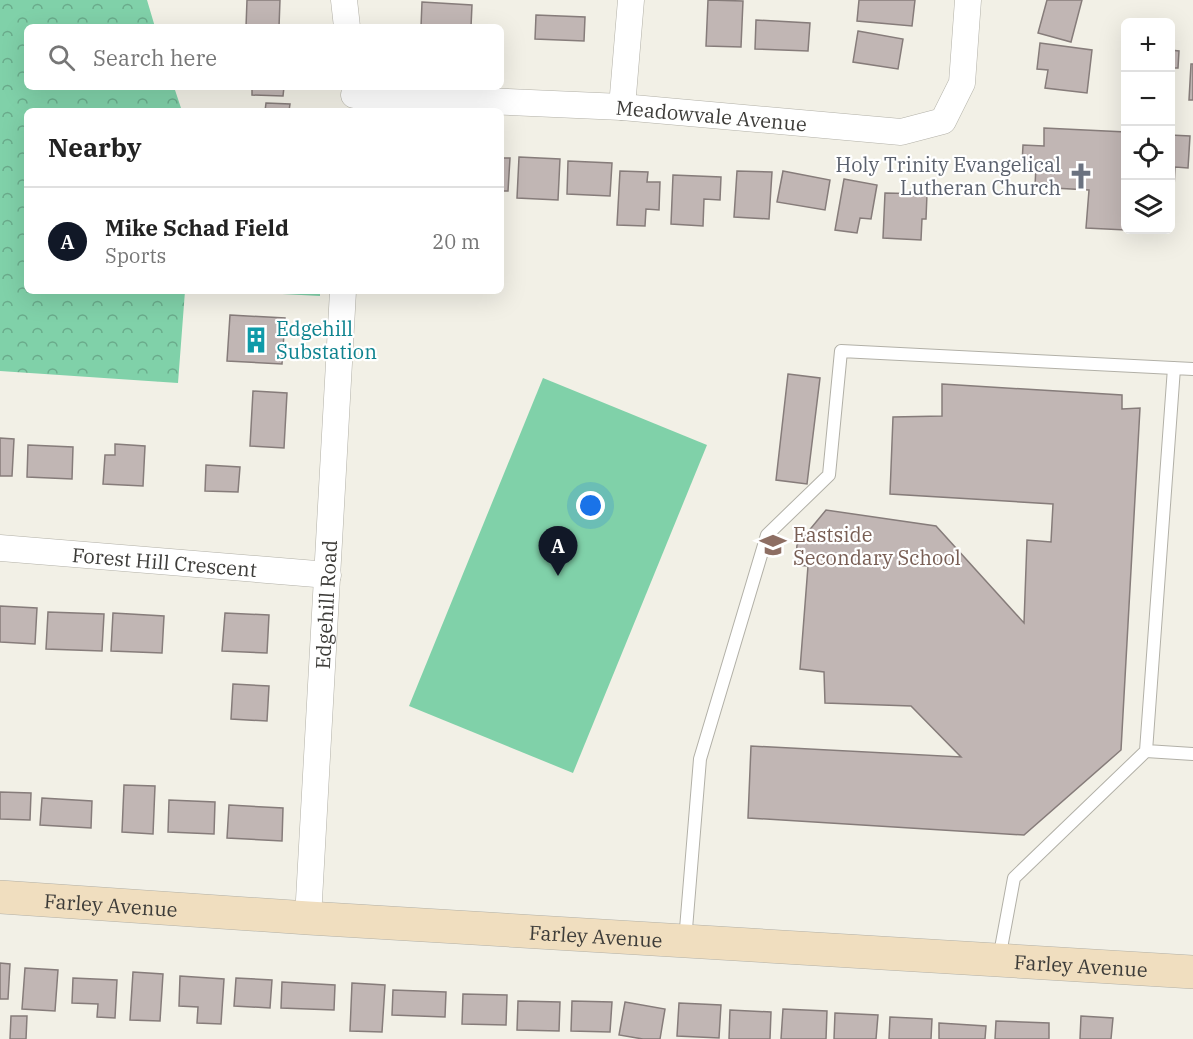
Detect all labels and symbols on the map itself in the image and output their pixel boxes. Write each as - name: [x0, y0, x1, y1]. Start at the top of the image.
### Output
- street label: Meadowvale Avenue: [615, 93, 808, 137]
- place label: Holy Trinity Evangelical Lutheran Church: [836, 151, 1061, 201]
- church icon: Holy Trinity Evangelical Lutheran Church: [1066, 161, 1096, 191]
- place label: Edgehill Substation: [276, 315, 377, 365]
- building icon: Edgehill Substation: [241, 325, 271, 355]
- your location: [576, 491, 605, 520]
- place label: Eastside Secondary School: [793, 521, 961, 571]
- pin: A: [538, 526, 578, 576]
- school or university icon: Eastside Secondary School: [758, 530, 788, 560]
- street label: Edgehill Road: [308, 539, 343, 670]
- street label: Forest Hill Crescent: [71, 540, 258, 583]
- street label: Farley Avenue: [43, 887, 178, 923]
- street label: Farley Avenue: [528, 918, 663, 953]
- street label: Farley Avenue: [1013, 948, 1148, 983]

